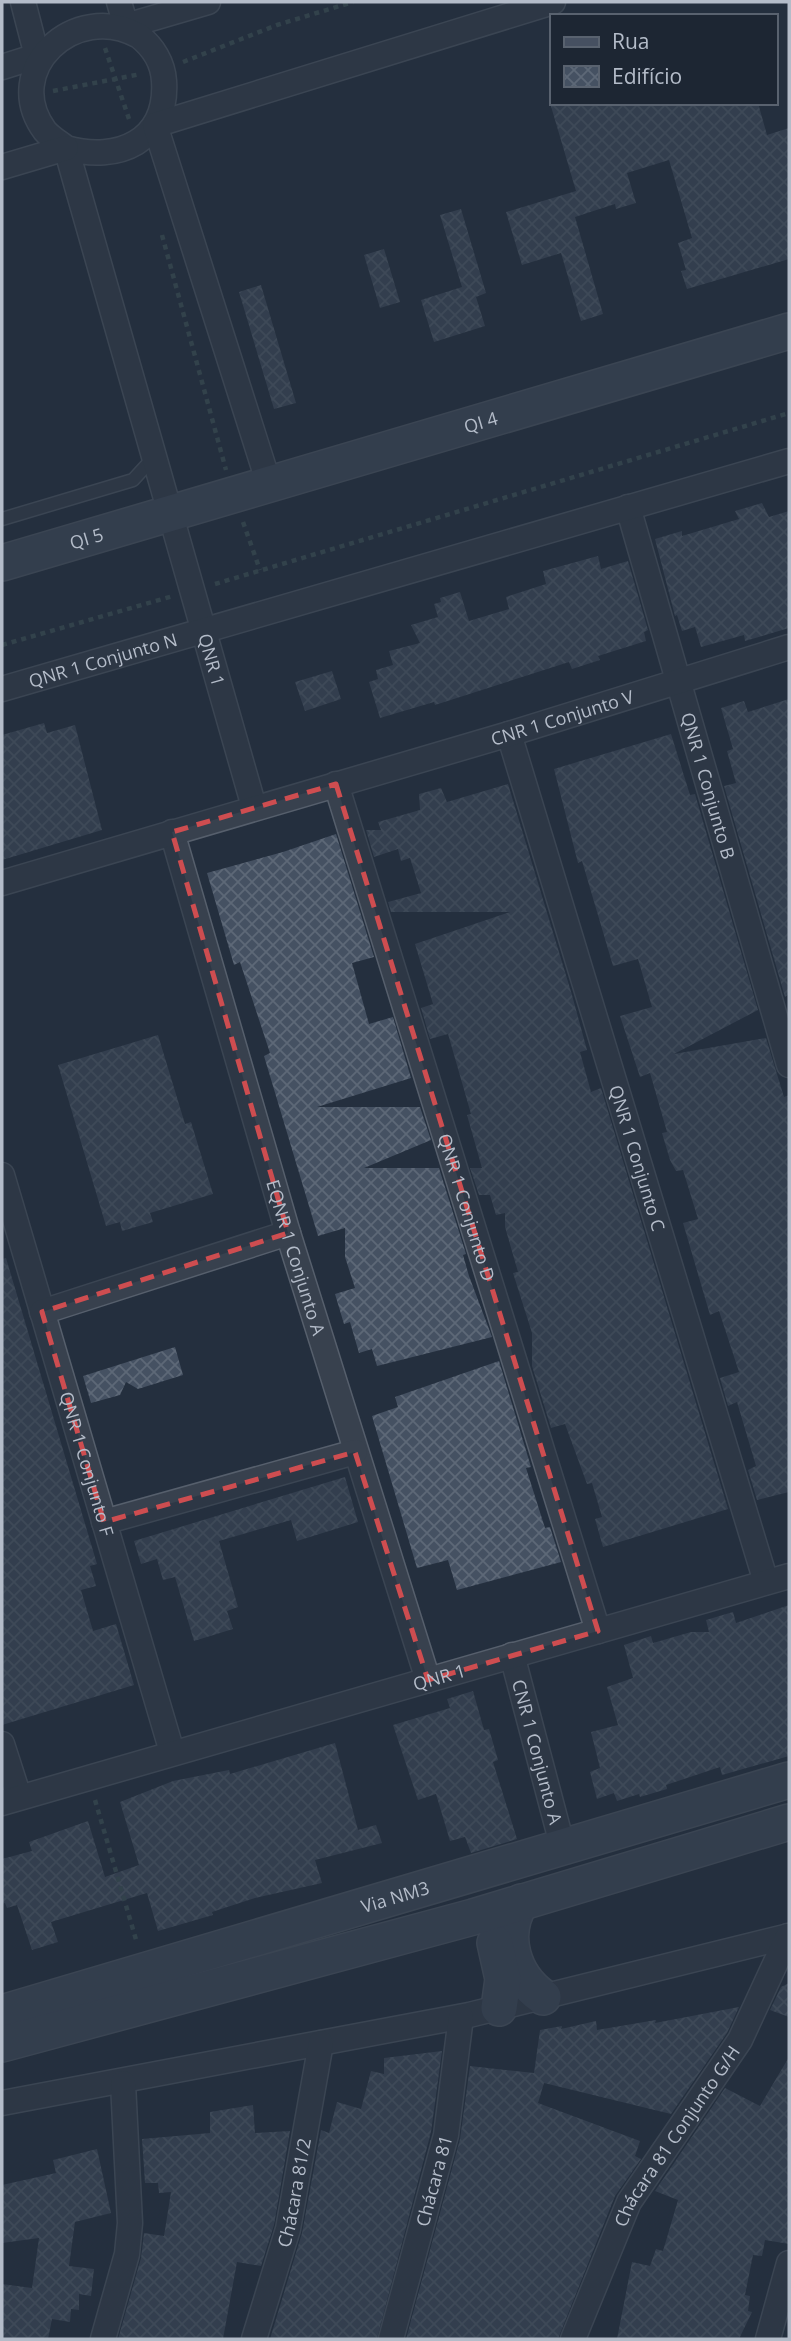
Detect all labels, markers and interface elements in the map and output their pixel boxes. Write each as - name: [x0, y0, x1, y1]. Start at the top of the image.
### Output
- legend: [550, 14, 777, 105]
- text: Rua: [612, 27, 650, 55]
- text: Edifício: [612, 62, 682, 90]
- street label: QI 4: [461, 406, 500, 438]
- street label: QI 5: [67, 522, 106, 554]
- street label: QNR 1 Conjunto N: [26, 627, 180, 693]
- street label: QNR 1: [193, 631, 231, 689]
- street label: CNR 1 Conjunto V: [488, 684, 637, 751]
- street label: QNR 1 Conjunto B: [676, 709, 741, 862]
- street label: QNR 1 Conjunto C: [604, 1082, 671, 1234]
- street label: QNR 1 Conjunto D: [433, 1130, 501, 1284]
- street label: EQNR 1 Conjunto A: [261, 1177, 331, 1339]
- street label: QNR 1 Conjunto F: [54, 1389, 120, 1539]
- street label: QNR 1: [410, 1658, 468, 1696]
- street label: CNR 1 Conjunto A: [507, 1677, 568, 1827]
- street label: Via NM3: [358, 1875, 432, 1918]
- street label: Chácara 81 Conjunto G/H: [608, 2040, 745, 2230]
- street label: Chácara 81: [410, 2132, 457, 2229]
- street label: Chácara 81/2: [271, 2136, 316, 2250]

